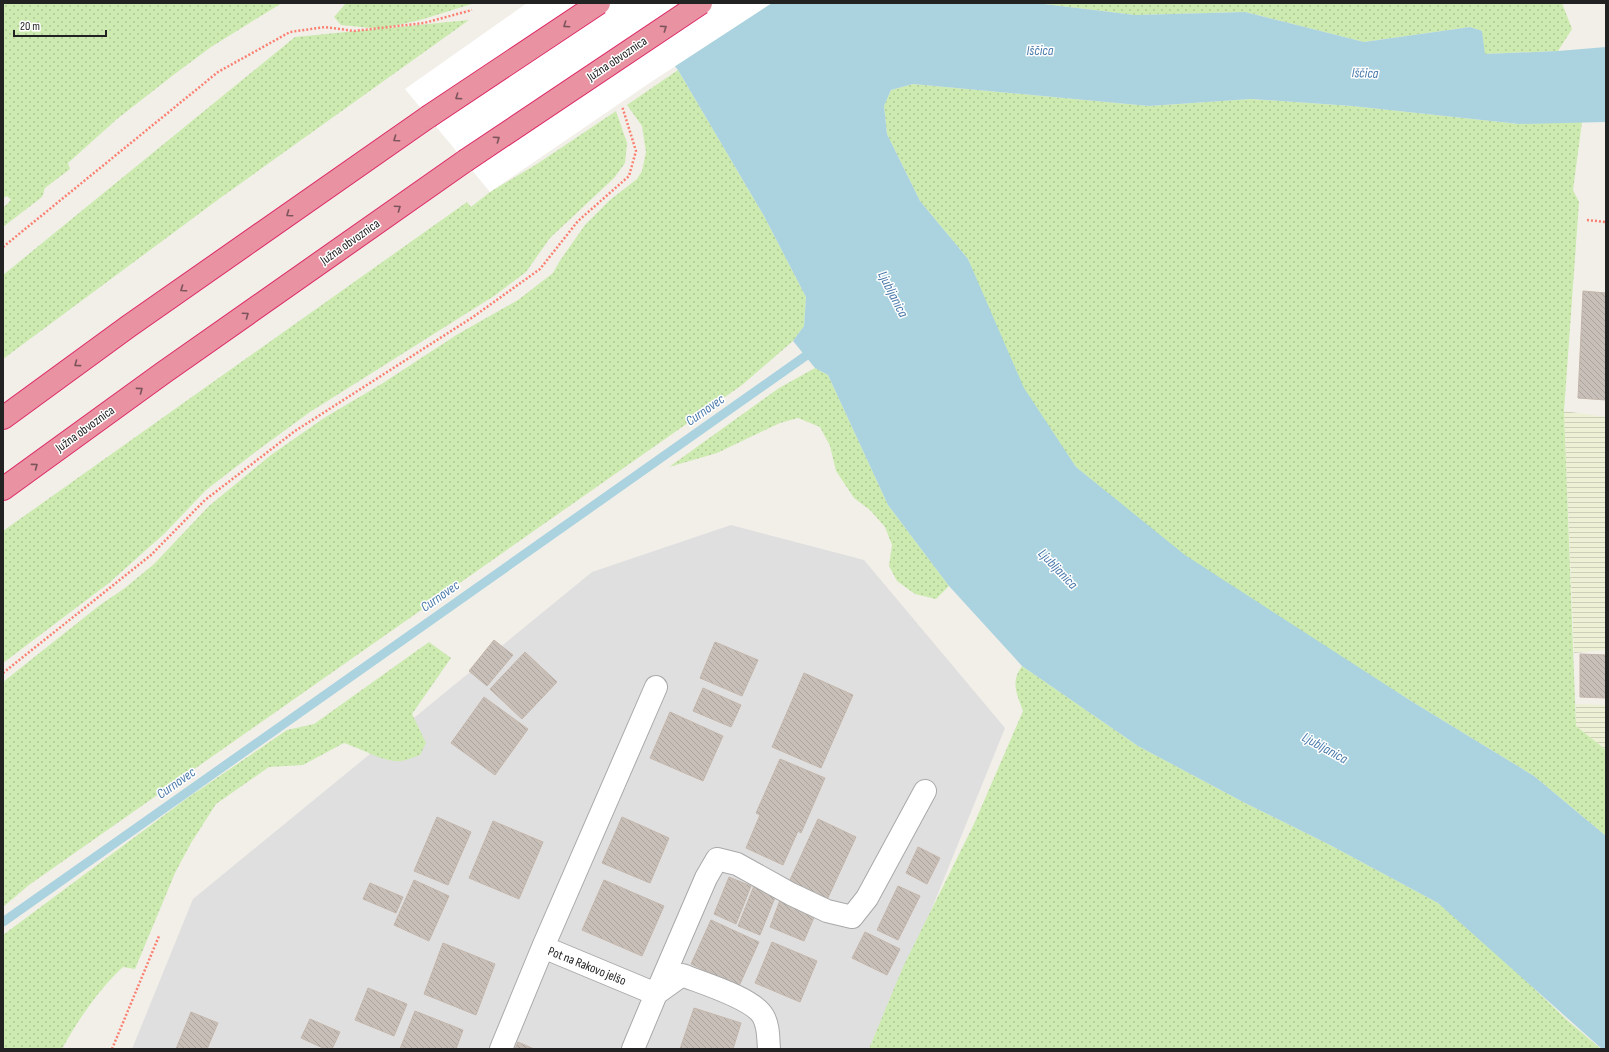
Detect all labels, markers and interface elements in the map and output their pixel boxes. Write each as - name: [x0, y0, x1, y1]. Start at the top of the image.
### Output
- scale bar: [14, 12, 106, 38]
- text: 20 m: [20, 19, 40, 34]
- one-way arrow: [564, 20, 571, 27]
- one-way arrow: [659, 26, 666, 33]
- street label: Južna obvoznica: [583, 33, 650, 85]
- water label: Iščica: [1027, 42, 1054, 59]
- water label: Iščica: [1351, 64, 1379, 82]
- one-way arrow: [455, 92, 462, 100]
- one-way arrow: [393, 134, 400, 142]
- one-way arrow: [493, 137, 500, 144]
- one-way arrow: [394, 206, 401, 213]
- one-way arrow: [287, 209, 294, 216]
- street label: Južna obvoznica: [316, 216, 383, 269]
- water label: Ljubljanica: [874, 268, 912, 320]
- one-way arrow: [180, 284, 187, 292]
- one-way arrow: [242, 312, 249, 320]
- one-way arrow: [75, 359, 82, 366]
- one-way arrow: [136, 387, 143, 395]
- water label: Curnovec: [682, 390, 728, 430]
- street label: Južna obvoznica: [52, 402, 118, 456]
- one-way arrow: [30, 464, 37, 471]
- water label: Ljubljanica: [1035, 545, 1082, 593]
- water label: Curnovec: [417, 576, 463, 616]
- water label: Ljubljanica: [1299, 729, 1351, 768]
- water label: Curnovec: [153, 763, 199, 803]
- street label: Pot na Rakovo jelšo: [546, 943, 628, 989]

